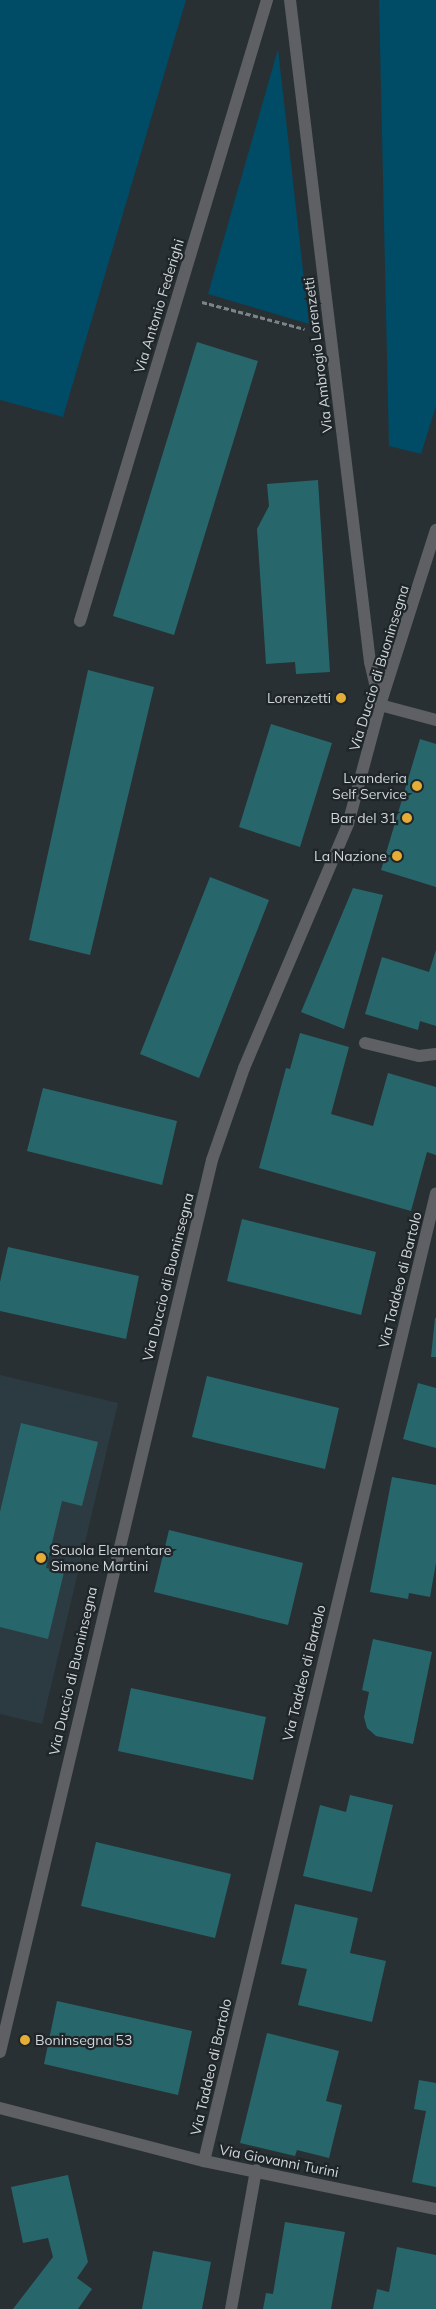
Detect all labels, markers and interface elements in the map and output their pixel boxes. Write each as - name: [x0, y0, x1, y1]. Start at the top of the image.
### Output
- street label: Via Antonio Federighi: [131, 237, 187, 375]
- street label: Via Ambrogio Lorenzetti: [300, 276, 336, 434]
- street label: Via Duccio di Buoninsegna: [346, 583, 412, 753]
- place label: Lorenzetti: [267, 690, 331, 706]
- marker: Lorenzetti: [335, 692, 347, 704]
- place label: Lvanderia Self Service: [332, 770, 407, 802]
- marker: Lvanderia Self Service: [411, 780, 423, 792]
- place label: Bar del 31: [331, 810, 397, 826]
- marker: Bar del 31: [401, 812, 413, 824]
- place label: La Nazione: [314, 848, 387, 864]
- marker: La Nazione: [391, 850, 403, 862]
- street label: Via Duccio di Buoninsegna: [139, 1191, 197, 1363]
- street label: Via Taddeo di Bartolo: [375, 1210, 425, 1350]
- place label: Scuola Elementare Simone Martini: [51, 1542, 171, 1574]
- marker: Scuola Elementare Simone Martini: [35, 1552, 47, 1564]
- street label: Via Duccio di Buoninsegna: [45, 1585, 101, 1757]
- street label: Via Taddeo di Bartolo: [279, 1603, 329, 1743]
- street label: Via Taddeo di Bartolo: [187, 1997, 235, 2137]
- place label: Boninsegna 53: [35, 2032, 132, 2048]
- marker: Boninsegna 53: [19, 2034, 31, 2046]
- street label: Via Giovanni Turini: [218, 2141, 340, 2181]

